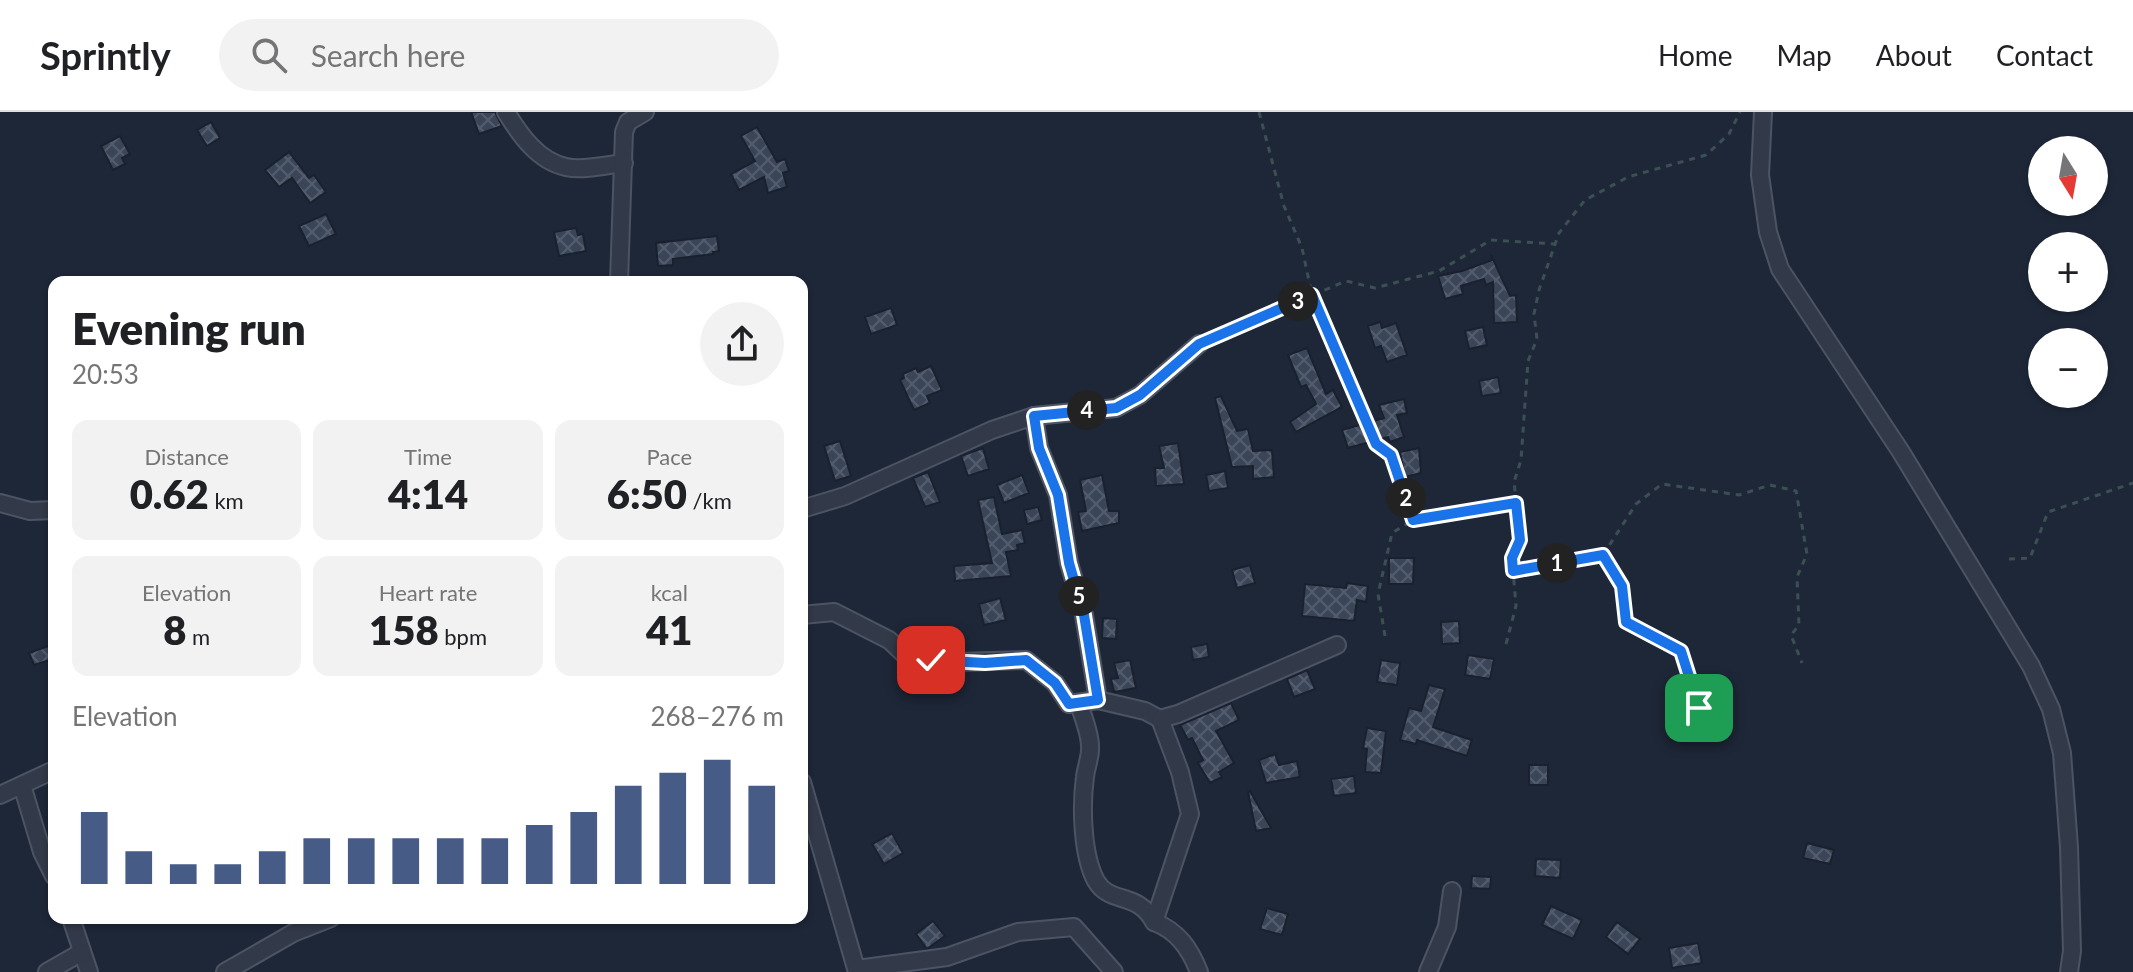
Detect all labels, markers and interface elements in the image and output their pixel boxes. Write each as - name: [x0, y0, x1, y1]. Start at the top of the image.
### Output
- search box: [219, 19, 779, 91]
- text: Sprintly: [40, 32, 171, 78]
- icon: search: [247, 33, 291, 77]
- text: Search here: [311, 37, 465, 73]
- text: Home: [1658, 38, 1733, 72]
- text: Map: [1777, 38, 1832, 72]
- text: About: [1876, 38, 1952, 72]
- text: Contact: [1996, 38, 2093, 72]
- north arrow: [2028, 136, 2108, 216]
- map controls: [2028, 136, 2108, 408]
- button: +: [2028, 232, 2108, 312]
- pin: 3: [1278, 281, 1318, 321]
- text: 3: [1292, 287, 1304, 314]
- text: Evening run: [72, 302, 306, 354]
- button: share: [700, 302, 784, 386]
- button: −: [2028, 328, 2108, 408]
- text: 20:53: [72, 358, 139, 390]
- pin: 4: [1067, 390, 1107, 430]
- text: 4: [1081, 396, 1093, 423]
- text: Distance: [144, 443, 229, 470]
- text: Time: [404, 443, 452, 470]
- text: Pace: [646, 443, 692, 470]
- text: 0.62: [130, 470, 209, 518]
- text: 4:14: [388, 470, 468, 518]
- text: 6:50: [607, 470, 687, 518]
- pin: 2: [1386, 478, 1426, 518]
- text: 2: [1400, 484, 1412, 511]
- text: km: [209, 487, 244, 514]
- text: /km: [687, 487, 732, 514]
- pin: 1: [1537, 543, 1577, 583]
- text: 1: [1551, 549, 1563, 576]
- pin: 5: [1059, 576, 1099, 616]
- text: Elevation: [142, 579, 231, 606]
- text: Heart rate: [379, 579, 477, 606]
- text: kcal: [651, 579, 688, 606]
- text: 5: [1073, 582, 1085, 609]
- text: 8: [163, 606, 186, 654]
- text: 158: [369, 606, 439, 654]
- text: 41: [646, 606, 693, 654]
- text: m: [186, 623, 210, 650]
- text: bpm: [439, 623, 487, 650]
- pin: [897, 626, 965, 694]
- icon: check: [909, 638, 953, 682]
- pin: [1665, 674, 1733, 742]
- icon: arrive: [1677, 686, 1721, 730]
- text: Elevation: [72, 700, 178, 732]
- text: 268–276 m: [650, 700, 784, 732]

